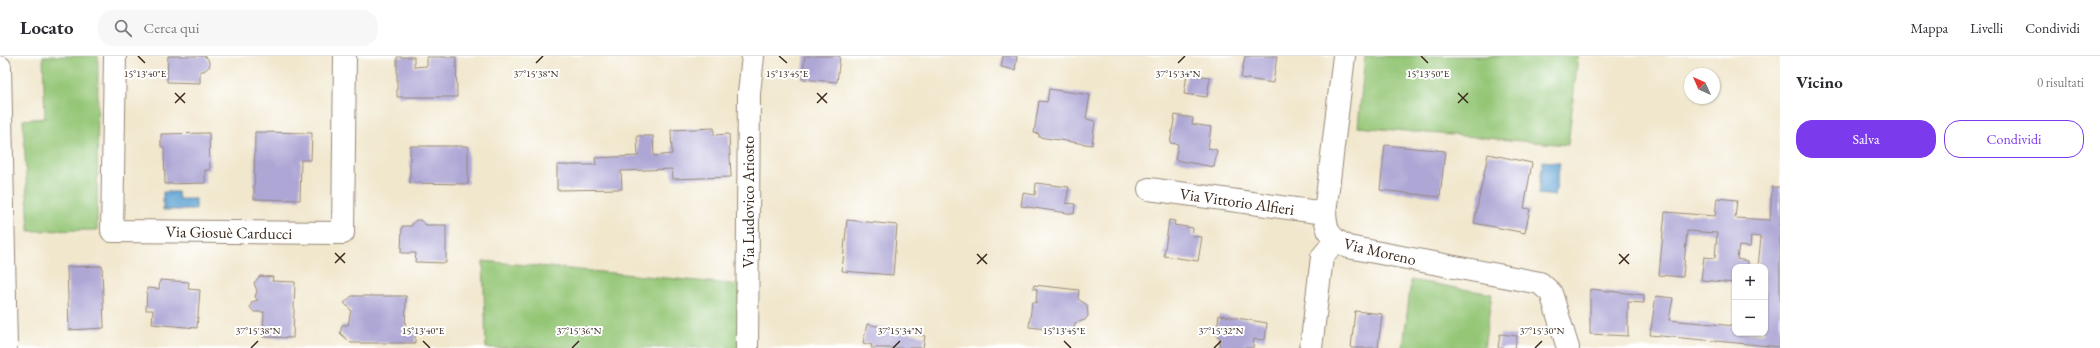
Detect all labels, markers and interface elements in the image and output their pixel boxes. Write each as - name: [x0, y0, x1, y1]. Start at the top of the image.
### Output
- search box: [98, 10, 378, 46]
- text: Locato: [20, 15, 74, 40]
- icon: search: [112, 17, 134, 39]
- text: Cerca qui: [144, 18, 199, 37]
- text: Mappa: [1910, 19, 1948, 37]
- text: Livelli: [1970, 19, 2003, 37]
- text: Condividi: [2025, 19, 2080, 37]
- text: 15°13'40"E: [124, 67, 167, 80]
- text: 37°15'38"N: [514, 67, 559, 80]
- text: 15°13'45"E: [766, 67, 809, 80]
- text: 37°15'34"N: [1156, 67, 1201, 80]
- text: 15°13'50"E: [1407, 67, 1450, 80]
- north arrow: [1684, 68, 1720, 104]
- text: Vicino: [1796, 71, 1843, 93]
- text: 0 risultati: [2037, 74, 2084, 91]
- button: Salva: [1796, 120, 1936, 158]
- button: Condividi: [1944, 120, 2084, 158]
- street label: Via Ludovico Ariosto: [738, 136, 759, 268]
- street label: Via Vittorio Alfieri: [1178, 183, 1296, 220]
- street label: Via Giosuè Carducci: [165, 221, 293, 244]
- street label: Via Moreno: [1342, 233, 1418, 270]
- map controls: [1732, 264, 1768, 336]
- button: +: [1732, 264, 1768, 300]
- button: −: [1732, 300, 1768, 336]
- text: 37°15'38"N: [236, 324, 281, 337]
- text: 15°13'40"E: [402, 324, 445, 337]
- text: 37°15'36"N: [557, 324, 602, 337]
- text: 37°15'34"N: [878, 324, 923, 337]
- text: 15°13'45"E: [1043, 324, 1086, 337]
- text: 37°15'32"N: [1199, 324, 1244, 337]
- text: 37°15'30"N: [1520, 324, 1565, 337]

